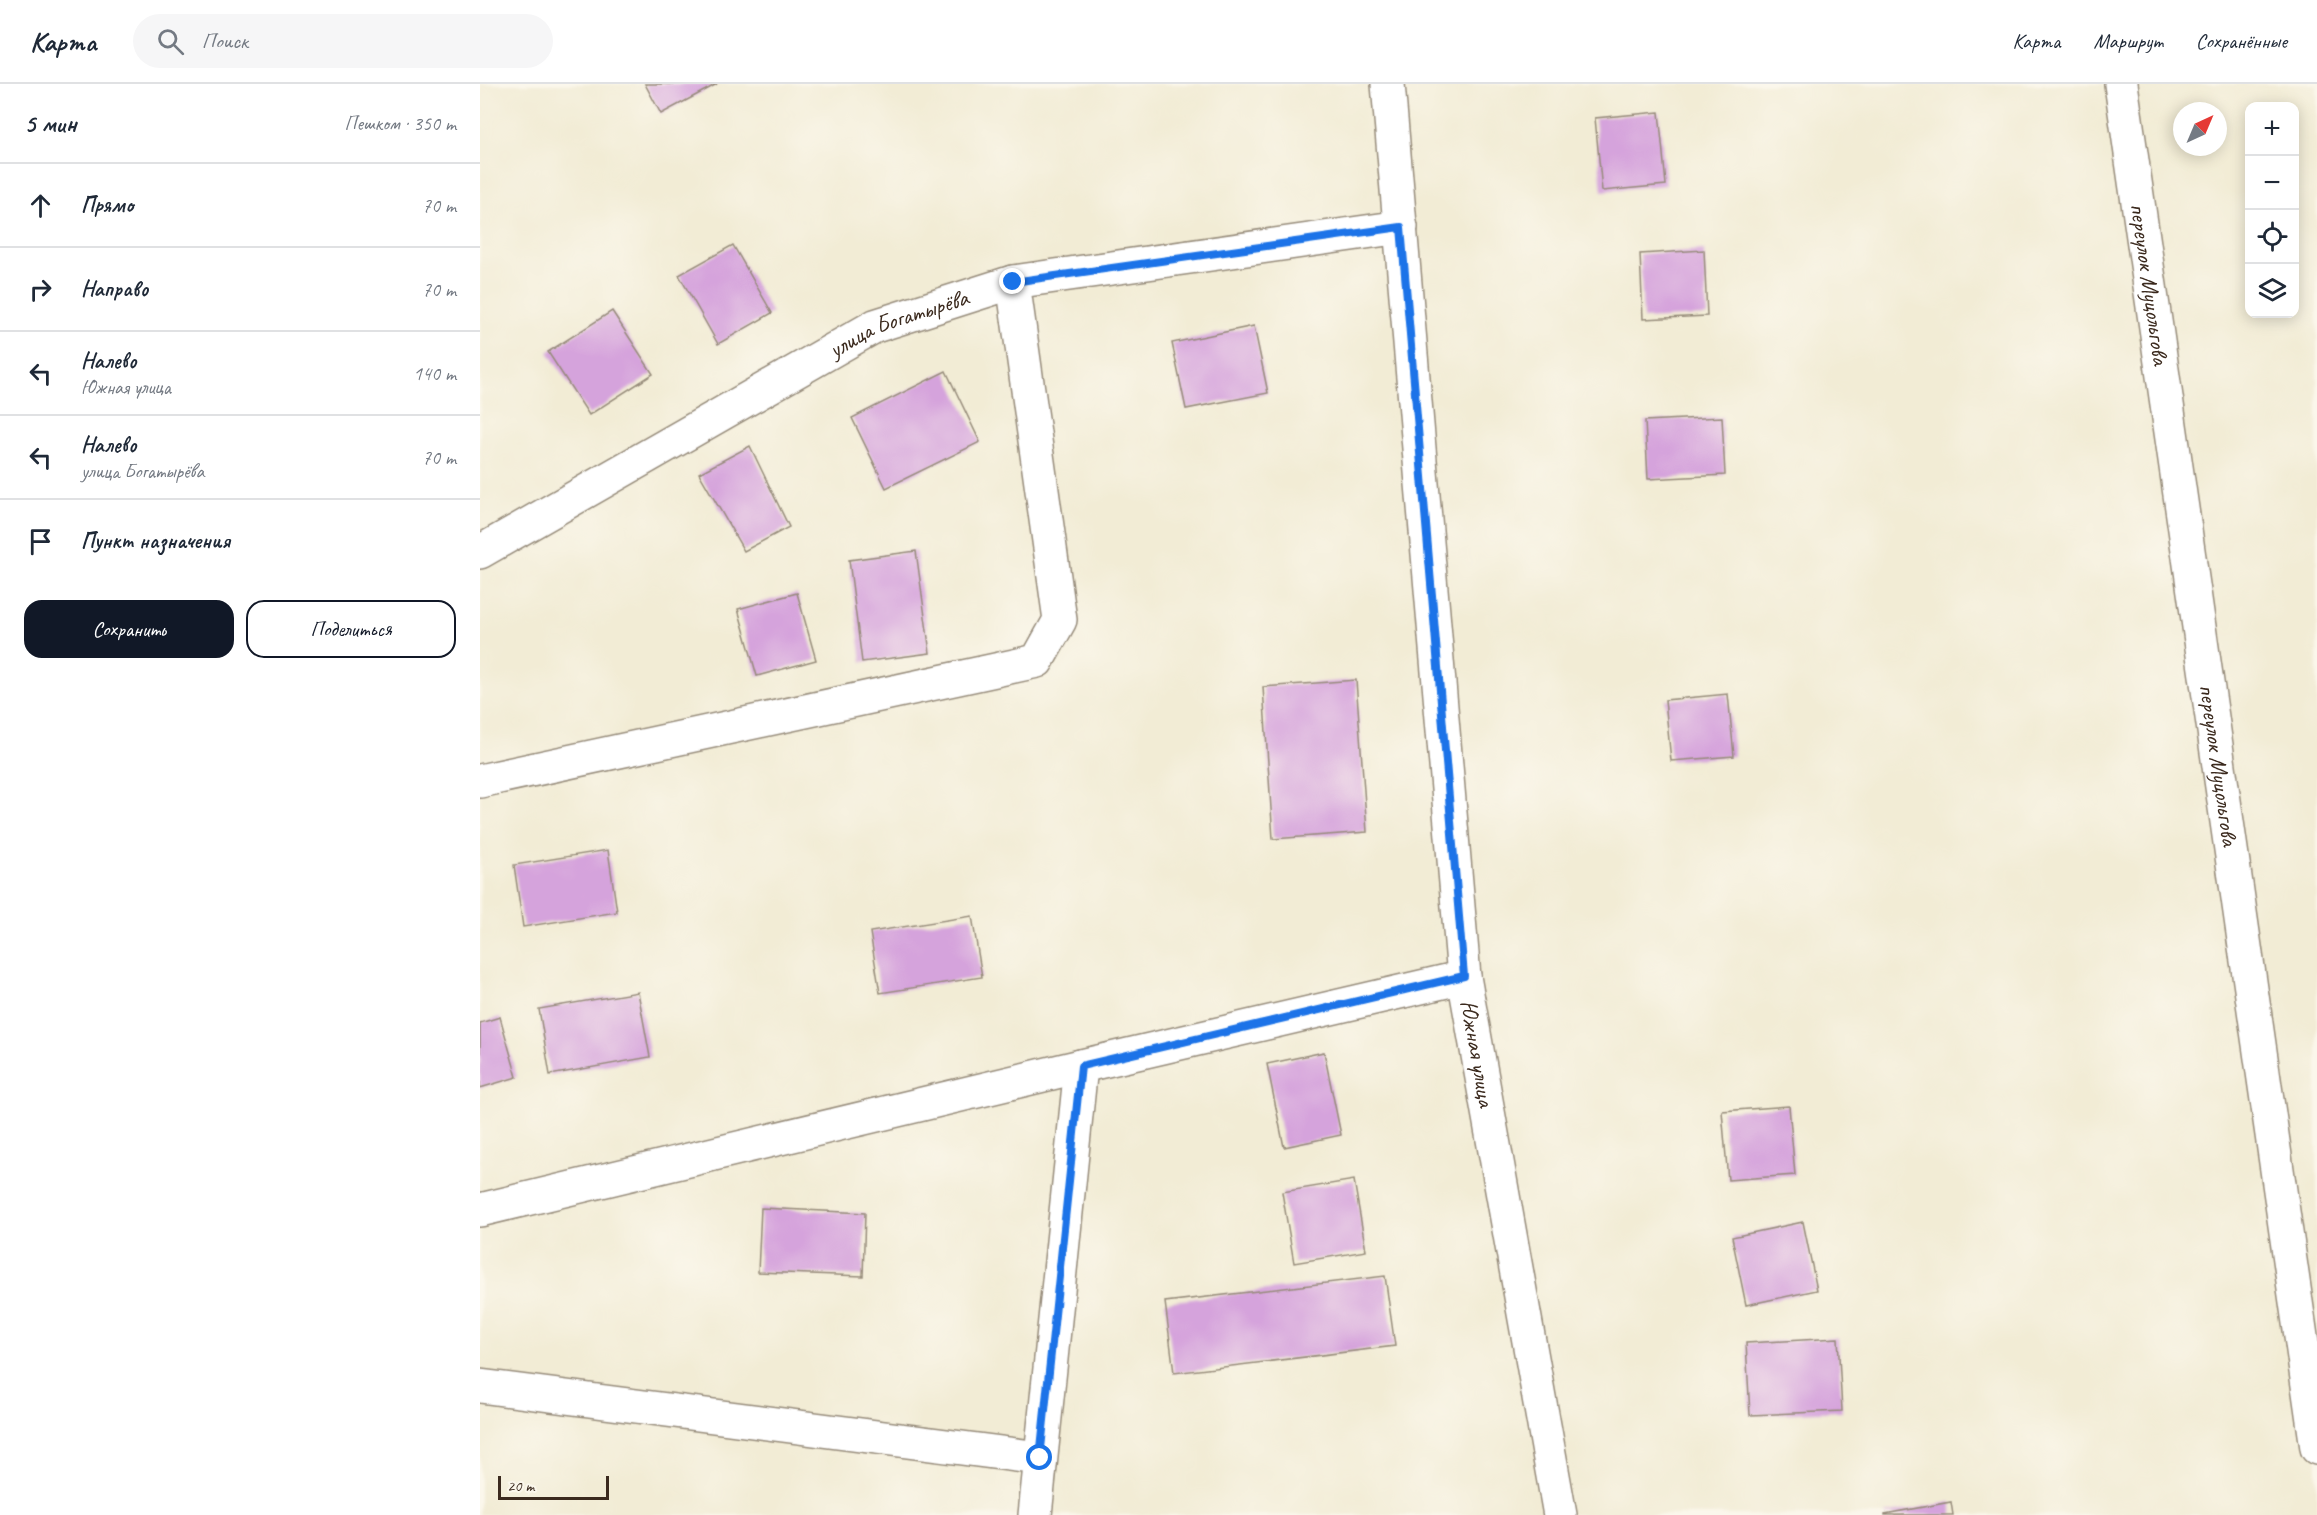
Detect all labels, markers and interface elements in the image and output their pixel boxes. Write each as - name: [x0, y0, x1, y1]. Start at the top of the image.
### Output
- search box: [133, 14, 553, 68]
- text: Карта: [30, 24, 97, 59]
- icon: search: [154, 25, 187, 58]
- text: Поиск: [202, 27, 248, 55]
- text: Карта: [2012, 28, 2061, 54]
- text: Маршрут: [2094, 28, 2163, 54]
- text: Сохранённые: [2196, 28, 2287, 54]
- north arrow: [2173, 102, 2227, 156]
- map controls: [2245, 102, 2299, 318]
- button: +: [2245, 102, 2299, 156]
- text: 5 мин: [24, 107, 76, 140]
- text: Пешком · 350 m: [344, 111, 456, 136]
- button: −: [2245, 156, 2299, 210]
- icon: ahead: [24, 189, 57, 222]
- text: Прямо: [81, 191, 133, 219]
- text: 70 m: [422, 193, 456, 218]
- street label: переулок Муцольгова: [2123, 201, 2176, 368]
- button: locate: [2245, 210, 2299, 264]
- button: layers: [2245, 264, 2299, 318]
- route end: [999, 268, 1025, 294]
- icon: right: [24, 273, 57, 306]
- text: Направо: [81, 275, 148, 303]
- text: 70 m: [422, 277, 456, 302]
- street label: улица Богатырёва: [821, 282, 973, 365]
- text: Налево: [81, 347, 137, 375]
- icon: left: [24, 357, 57, 390]
- text: 140 m: [413, 361, 456, 386]
- text: Южная улица: [81, 375, 171, 400]
- text: Налево: [81, 431, 137, 459]
- icon: left: [24, 441, 57, 474]
- text: 70 m: [422, 445, 456, 470]
- text: улица Богатырёва: [81, 459, 204, 484]
- icon: arrive: [24, 525, 57, 558]
- text: Пункт назначения: [81, 527, 230, 555]
- button: Сохранить: [24, 600, 234, 658]
- button: Поделиться: [246, 600, 456, 658]
- street label: переулок Муцольгова: [2192, 682, 2245, 849]
- street label: Южная улица: [1453, 998, 1502, 1111]
- route start: [1026, 1444, 1052, 1470]
- scale bar: [498, 1473, 609, 1500]
- text: 20 m: [507, 1476, 534, 1496]

